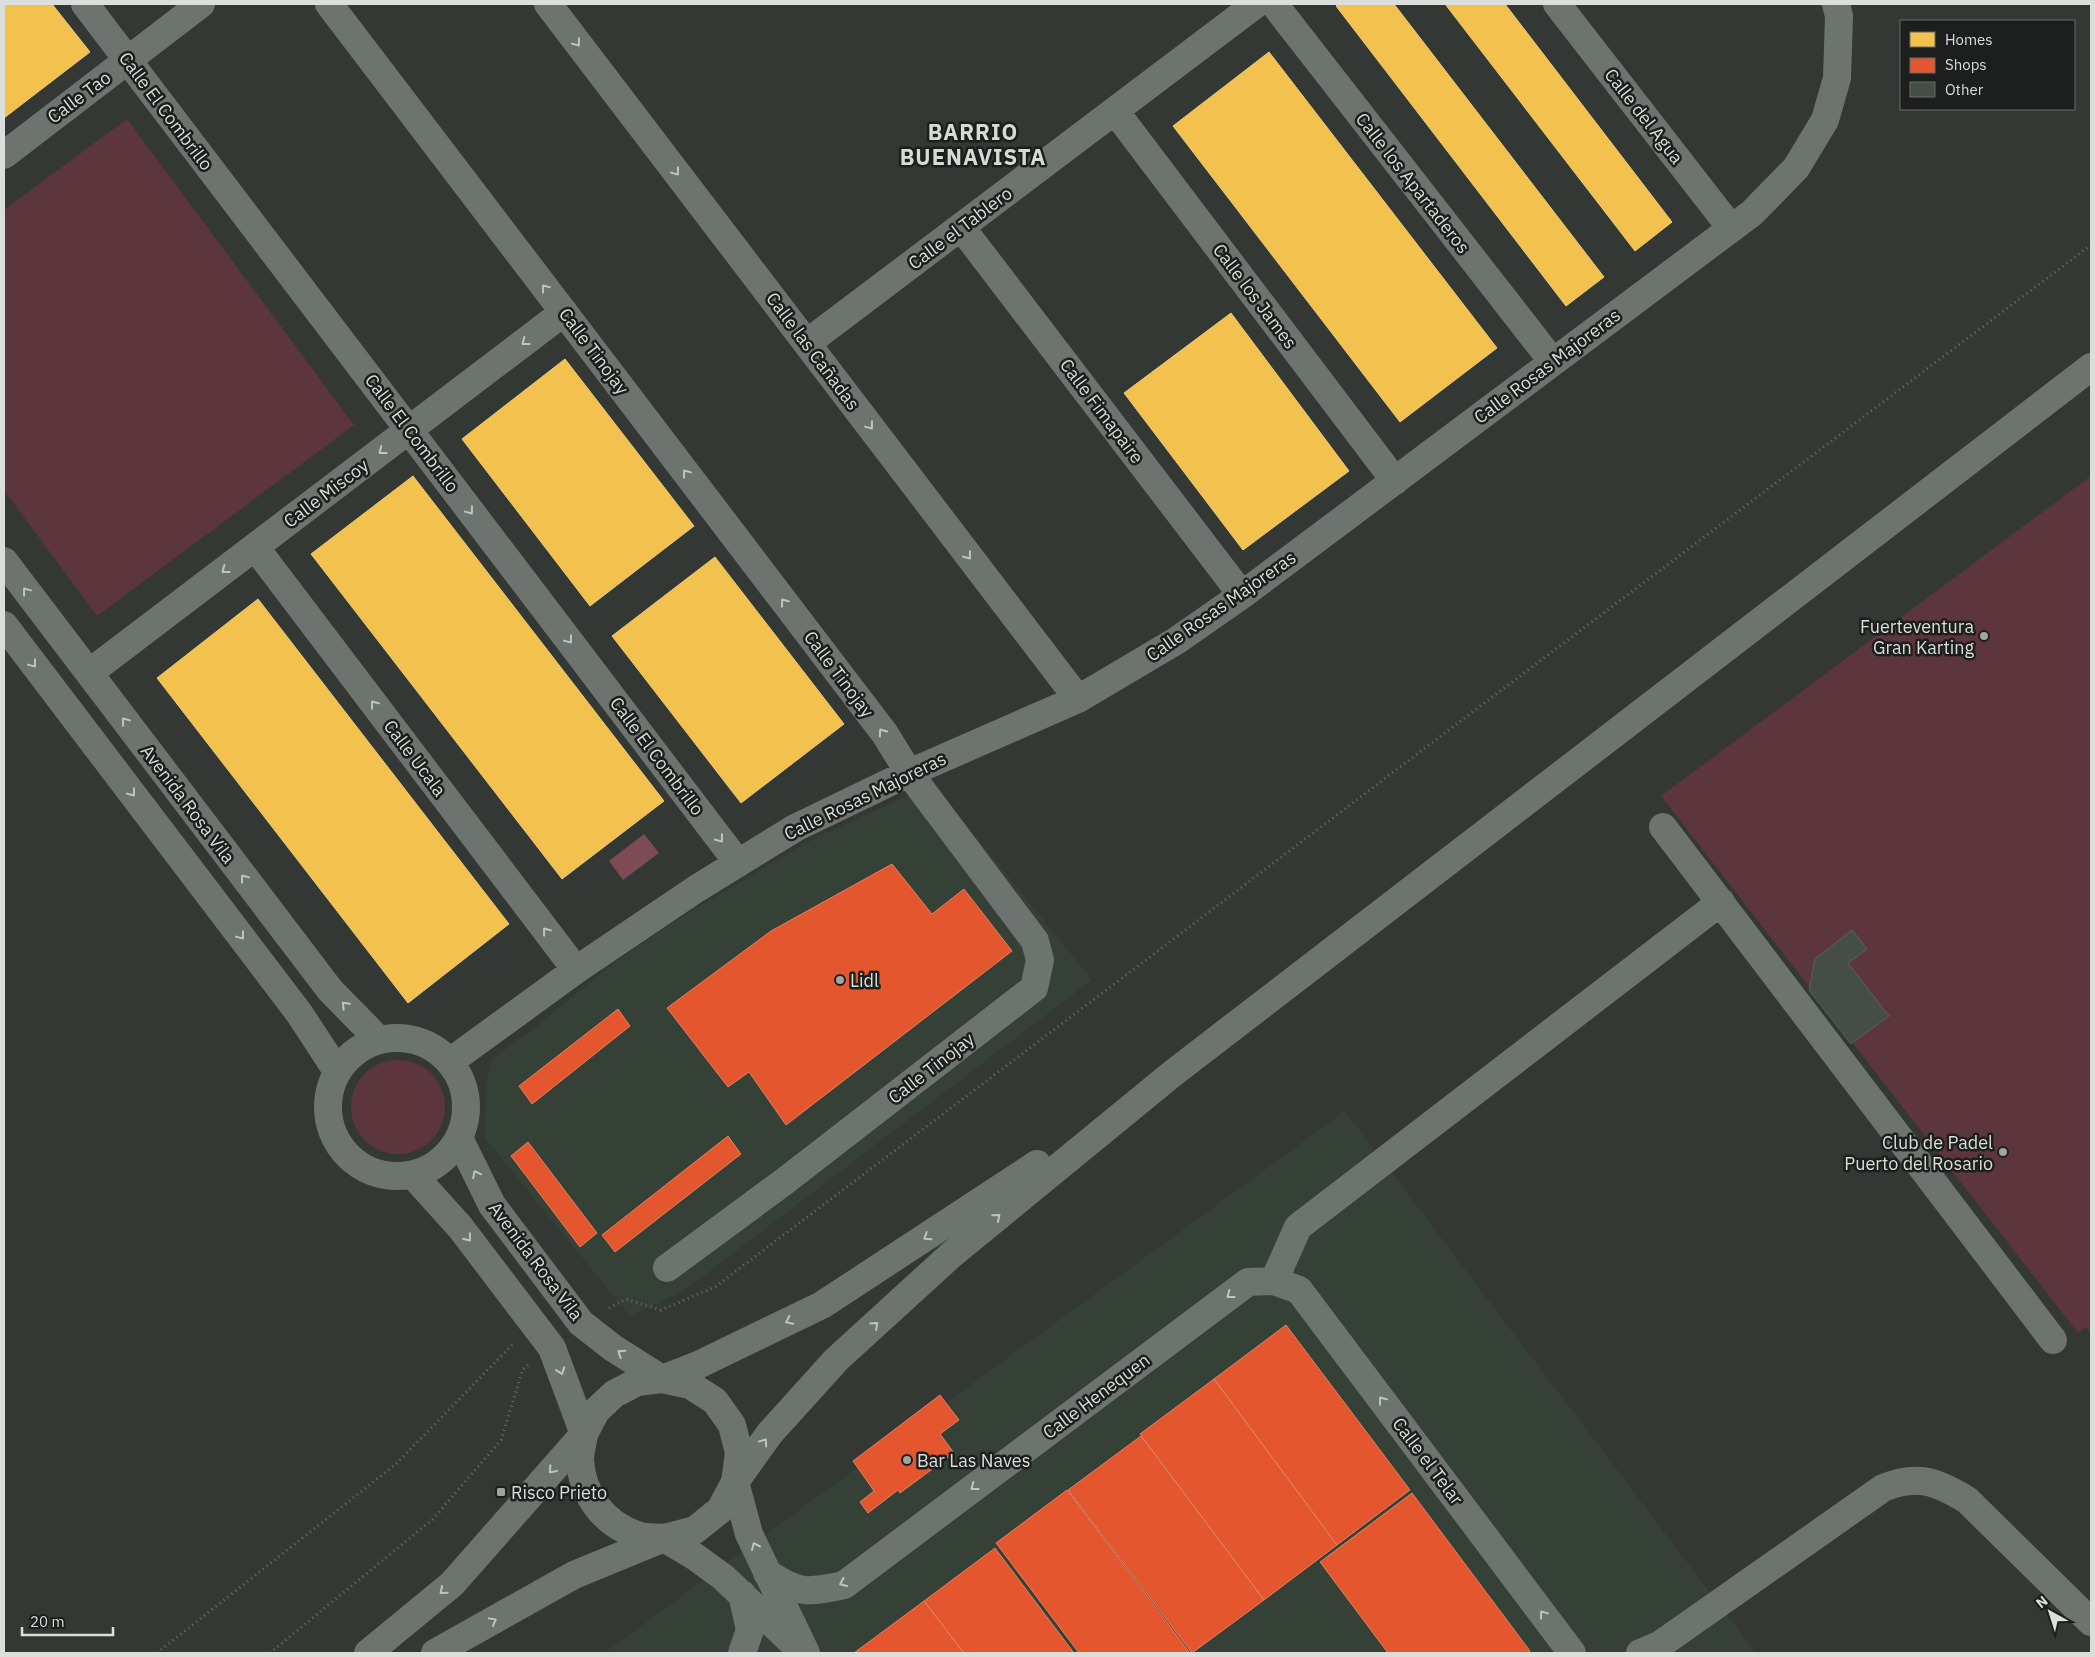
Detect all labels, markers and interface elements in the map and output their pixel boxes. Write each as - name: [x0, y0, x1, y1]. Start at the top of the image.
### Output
- legend: [1900, 20, 2075, 110]
- text: Homes: [1945, 30, 1993, 49]
- one-way arrow: [572, 37, 581, 46]
- street label: Calle El Combrillo: [114, 47, 218, 175]
- text: Shops: [1945, 55, 1987, 74]
- street label: Calle del Agua: [1600, 64, 1689, 169]
- street label: Calle Tao: [43, 66, 115, 128]
- text: Other: [1945, 80, 1984, 99]
- street label: Calle los Apartaderos: [1351, 108, 1475, 258]
- district label: BARRIO BUENAVISTA: [900, 117, 1046, 171]
- one-way arrow: [670, 166, 679, 176]
- street label: Calle el Tablero: [904, 181, 1016, 275]
- street label: Calle los James: [1208, 239, 1302, 353]
- one-way arrow: [543, 285, 551, 294]
- street label: Calle las Cañadas: [761, 288, 865, 414]
- street label: Calle Tinojay: [554, 303, 634, 399]
- street label: Calle Rosas Majoreras: [1469, 303, 1625, 429]
- one-way arrow: [522, 336, 531, 344]
- street label: Calle Fimapaire: [1055, 354, 1149, 468]
- street label: Calle El Combrillo: [360, 369, 464, 497]
- one-way arrow: [864, 420, 873, 430]
- one-way arrow: [379, 445, 388, 453]
- street label: Calle Miscoy: [279, 454, 373, 532]
- one-way arrow: [683, 469, 692, 479]
- one-way arrow: [465, 505, 474, 514]
- street label: Calle Rosas Majoreras: [1142, 546, 1300, 666]
- one-way arrow: [963, 550, 971, 559]
- one-way arrow: [221, 564, 231, 573]
- one-way arrow: [24, 588, 32, 597]
- one-way arrow: [782, 599, 790, 608]
- place label: Fuerteventura Gran Karting: [1860, 615, 1974, 659]
- street label: Calle Tinojay: [799, 626, 879, 722]
- marker: Fuerteventura Gran Karting: [1978, 630, 1990, 642]
- one-way arrow: [563, 634, 571, 643]
- one-way arrow: [28, 658, 36, 667]
- street label: Calle El Combrillo: [605, 692, 709, 820]
- one-way arrow: [371, 701, 379, 710]
- street label: Calle Ucala: [379, 715, 451, 801]
- one-way arrow: [121, 717, 130, 726]
- one-way arrow: [880, 729, 888, 738]
- street label: Avenida Rosa Vila: [136, 740, 240, 868]
- street label: Calle Rosas Majoreras: [780, 747, 950, 845]
- one-way arrow: [126, 787, 134, 796]
- one-way arrow: [714, 833, 723, 843]
- one-way arrow: [242, 875, 250, 884]
- one-way arrow: [543, 927, 552, 937]
- one-way arrow: [235, 930, 243, 939]
- place label: Lidl: [850, 969, 879, 992]
- marker: Lidl: [834, 974, 846, 986]
- one-way arrow: [342, 1002, 351, 1011]
- street label: Calle Tinojay: [883, 1027, 979, 1109]
- place label: Club de Padel Puerto del Rosario: [1844, 1131, 1993, 1175]
- marker: Club de Padel Puerto del Rosario: [1997, 1146, 2009, 1158]
- one-way arrow: [472, 1170, 483, 1179]
- street label: Avenida Rosa Vila: [484, 1197, 588, 1325]
- one-way arrow: [991, 1215, 1000, 1223]
- one-way arrow: [923, 1230, 932, 1240]
- one-way arrow: [463, 1232, 471, 1241]
- one-way arrow: [1227, 1290, 1236, 1298]
- one-way arrow: [785, 1315, 794, 1325]
- one-way arrow: [870, 1322, 879, 1331]
- street label: Calle Henequen: [1038, 1348, 1154, 1444]
- one-way arrow: [617, 1350, 626, 1359]
- one-way arrow: [555, 1366, 565, 1374]
- one-way arrow: [1379, 1396, 1388, 1406]
- street label: Calle el Telar: [1388, 1413, 1469, 1510]
- one-way arrow: [758, 1439, 767, 1448]
- place label: Bar Las Naves: [917, 1449, 1030, 1472]
- marker: Bar Las Naves: [901, 1454, 913, 1466]
- one-way arrow: [549, 1465, 558, 1474]
- place label: Risco Prieto: [511, 1481, 607, 1504]
- one-way arrow: [970, 1481, 980, 1490]
- marker: Risco Prieto: [495, 1486, 507, 1498]
- one-way arrow: [750, 1542, 761, 1551]
- one-way arrow: [840, 1577, 849, 1587]
- one-way arrow: [440, 1586, 449, 1595]
- north arrow: [2025, 1587, 2075, 1637]
- text: N: [2032, 1592, 2051, 1612]
- scale bar: [22, 1604, 114, 1636]
- one-way arrow: [1540, 1610, 1549, 1620]
- text: 20 m: [30, 1612, 65, 1631]
- one-way arrow: [488, 1617, 497, 1627]

